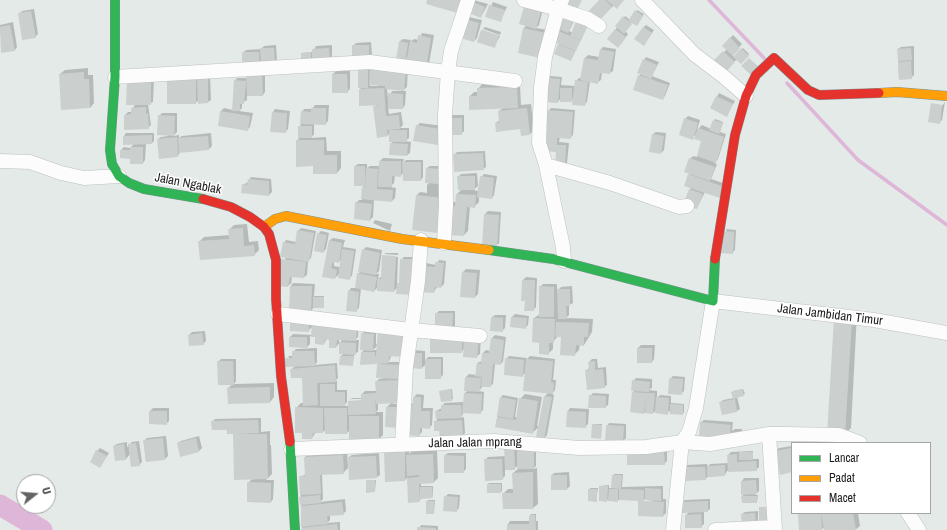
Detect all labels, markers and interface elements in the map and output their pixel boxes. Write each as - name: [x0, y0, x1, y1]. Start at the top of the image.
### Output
- street label: Jalan Ngablak: [153, 170, 223, 198]
- street label: Jalan Jambidan Timur: [777, 301, 883, 329]
- street label: Jalan Jalan mprang: [428, 434, 522, 452]
- legend: [791, 442, 931, 514]
- text: Lancar: [829, 450, 859, 466]
- text: Padat: [829, 470, 855, 486]
- north arrow: [16, 474, 56, 514]
- text: U: [39, 486, 54, 496]
- text: Macet: [829, 490, 856, 506]

